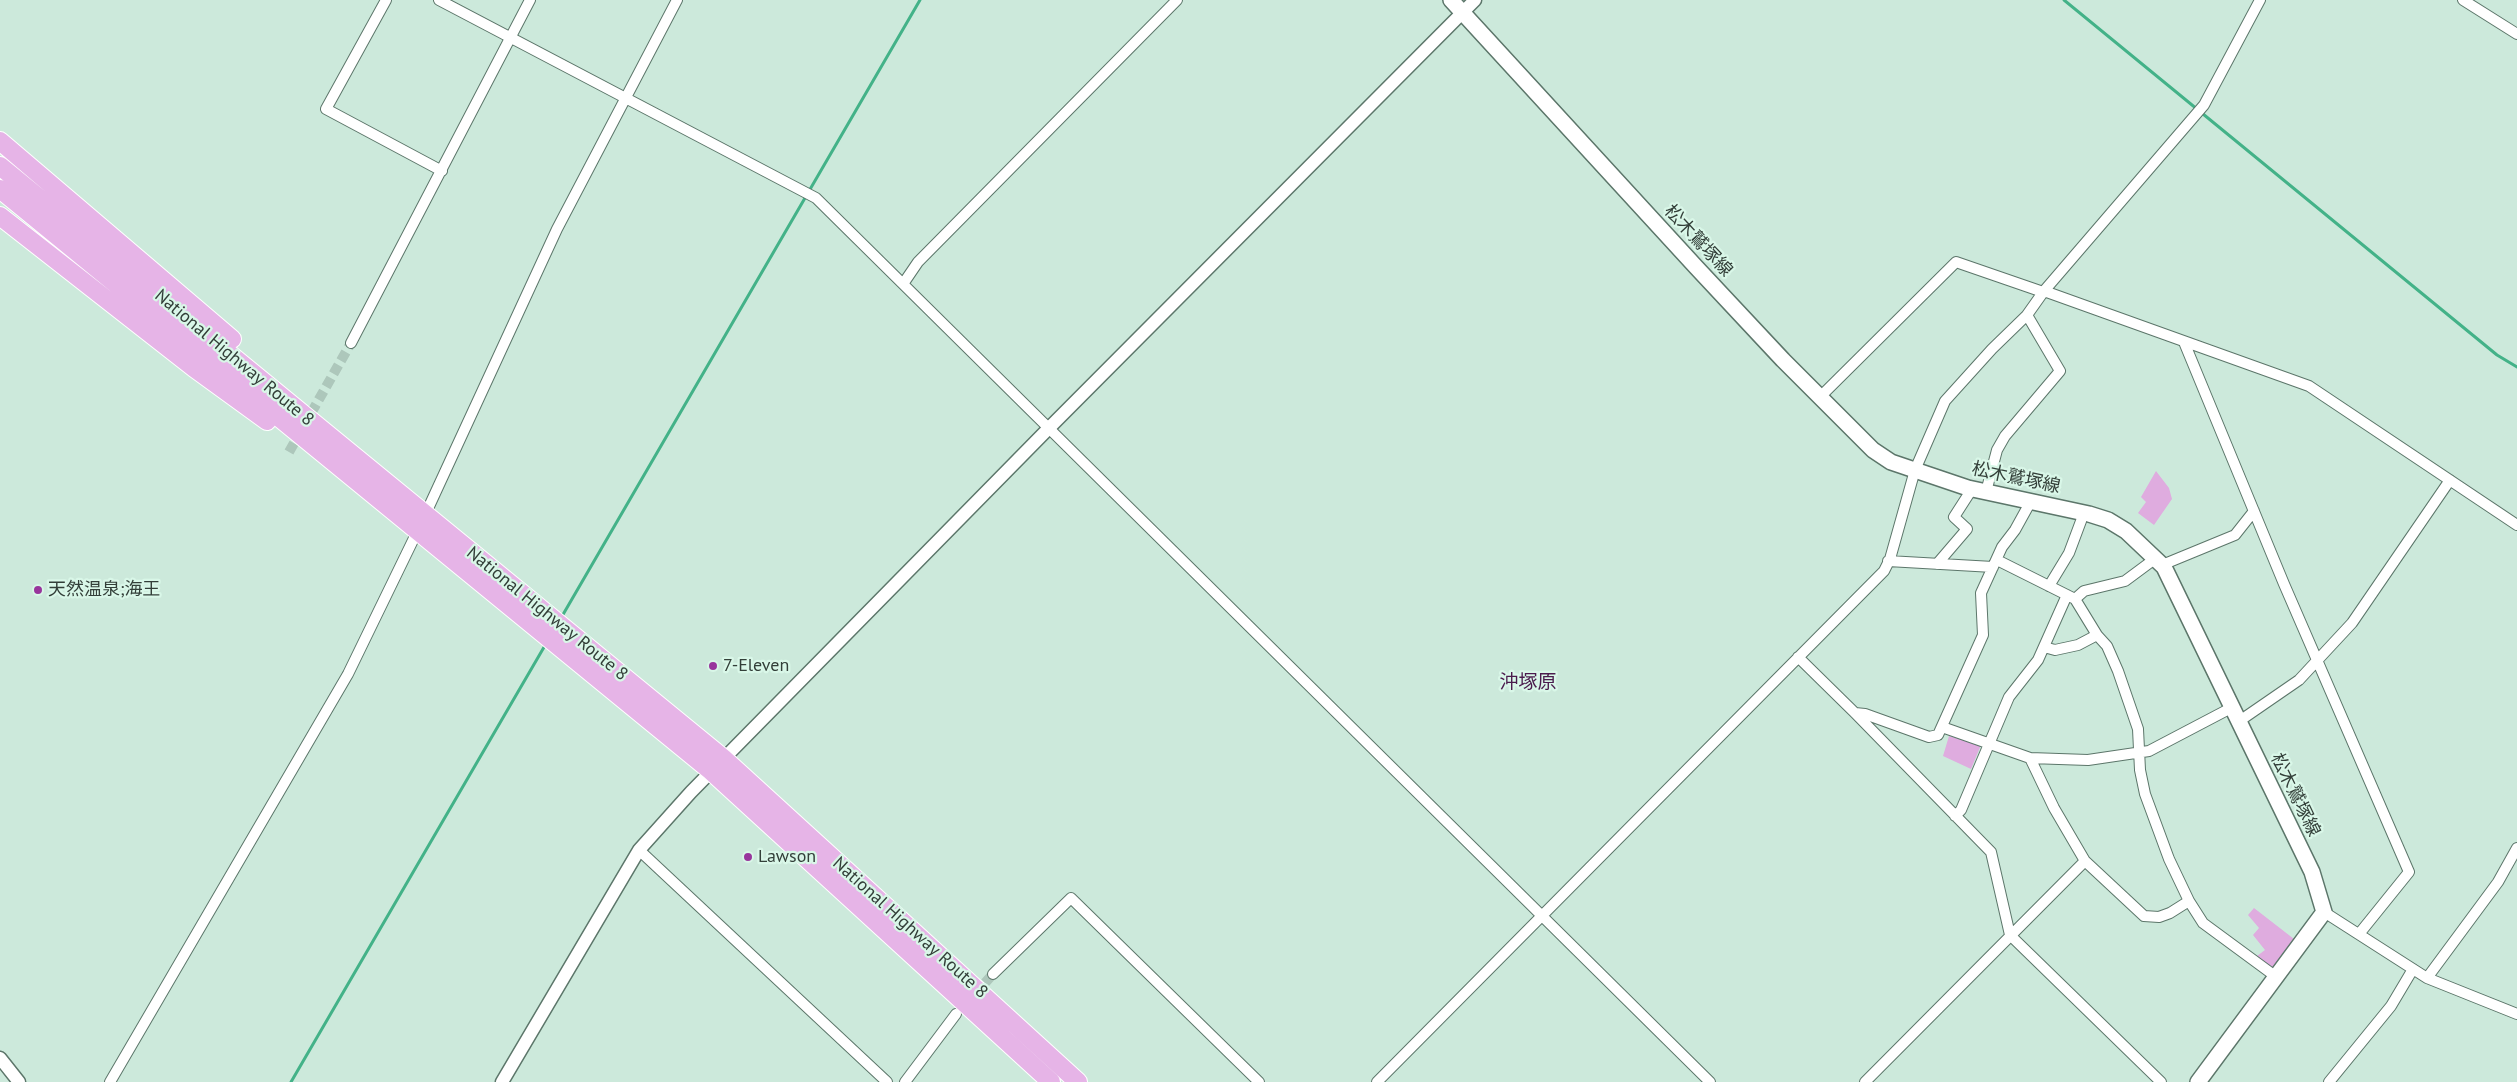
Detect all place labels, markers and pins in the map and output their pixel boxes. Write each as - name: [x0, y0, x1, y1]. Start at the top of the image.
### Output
- place label: 天然温泉;海王: [48, 579, 161, 601]
- marker: 天然温泉;海王: [32, 584, 44, 596]
- place label: 7-Eleven: [723, 655, 789, 677]
- marker: 7-Eleven: [707, 660, 719, 672]
- place label: Lawson: [758, 846, 816, 868]
- marker: Lawson: [742, 851, 754, 863]

